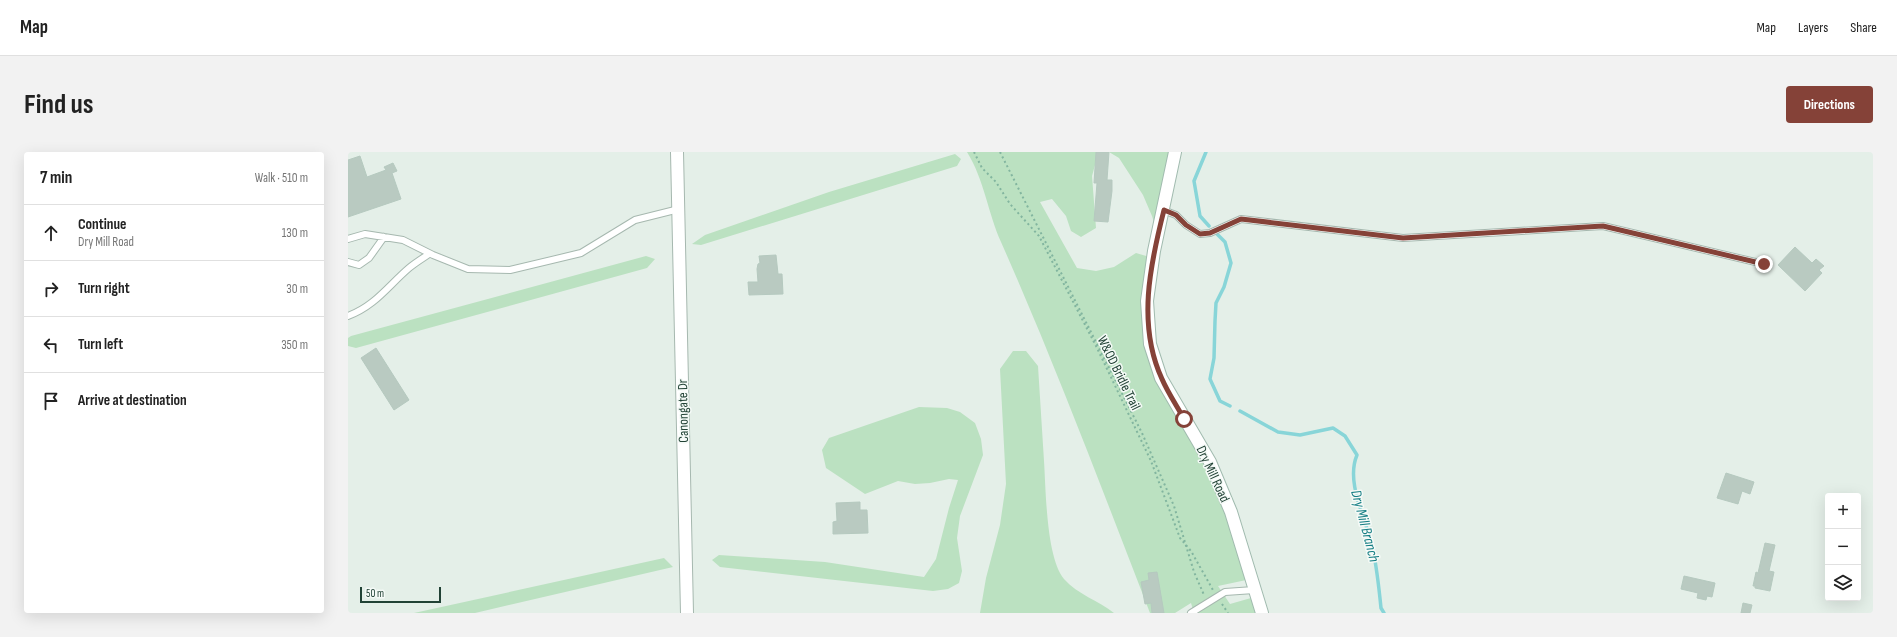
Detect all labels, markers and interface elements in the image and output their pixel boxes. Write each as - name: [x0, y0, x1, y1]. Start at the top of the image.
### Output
- text: Map: [20, 16, 48, 39]
- text: Map: [1756, 19, 1776, 36]
- text: Layers: [1798, 19, 1828, 36]
- text: Share: [1850, 19, 1877, 36]
- button: Directions: [1786, 86, 1873, 123]
- text: Find us: [24, 88, 93, 121]
- text: 7 min: [40, 168, 72, 188]
- text: Walk · 510 m: [255, 170, 308, 186]
- text: Continue: [78, 215, 127, 234]
- icon: ahead: [40, 222, 62, 244]
- text: 130 m: [282, 225, 308, 241]
- text: Dry Mill Road: [78, 234, 134, 250]
- route end: [1755, 255, 1773, 273]
- icon: right: [40, 278, 62, 300]
- text: Turn right: [78, 279, 130, 298]
- text: 30 m: [286, 281, 308, 297]
- street label: W&OD Bridle Trail: [1094, 333, 1144, 413]
- icon: left: [40, 334, 62, 356]
- text: Turn left: [78, 335, 123, 354]
- text: 350 m: [281, 337, 308, 353]
- street label: Canongate Dr: [674, 379, 692, 443]
- icon: arrive: [40, 390, 62, 412]
- text: Arrive at destination: [78, 391, 187, 410]
- route start: [1175, 410, 1193, 428]
- street label: Dry Mill Road: [1193, 443, 1234, 505]
- water label: Dry Mill Branch: [1346, 488, 1384, 564]
- map controls: [1825, 493, 1861, 601]
- button: +: [1825, 493, 1861, 529]
- button: −: [1825, 529, 1861, 565]
- button: layers: [1825, 565, 1861, 601]
- scale bar: [360, 585, 441, 604]
- text: 50 m: [366, 587, 384, 600]

